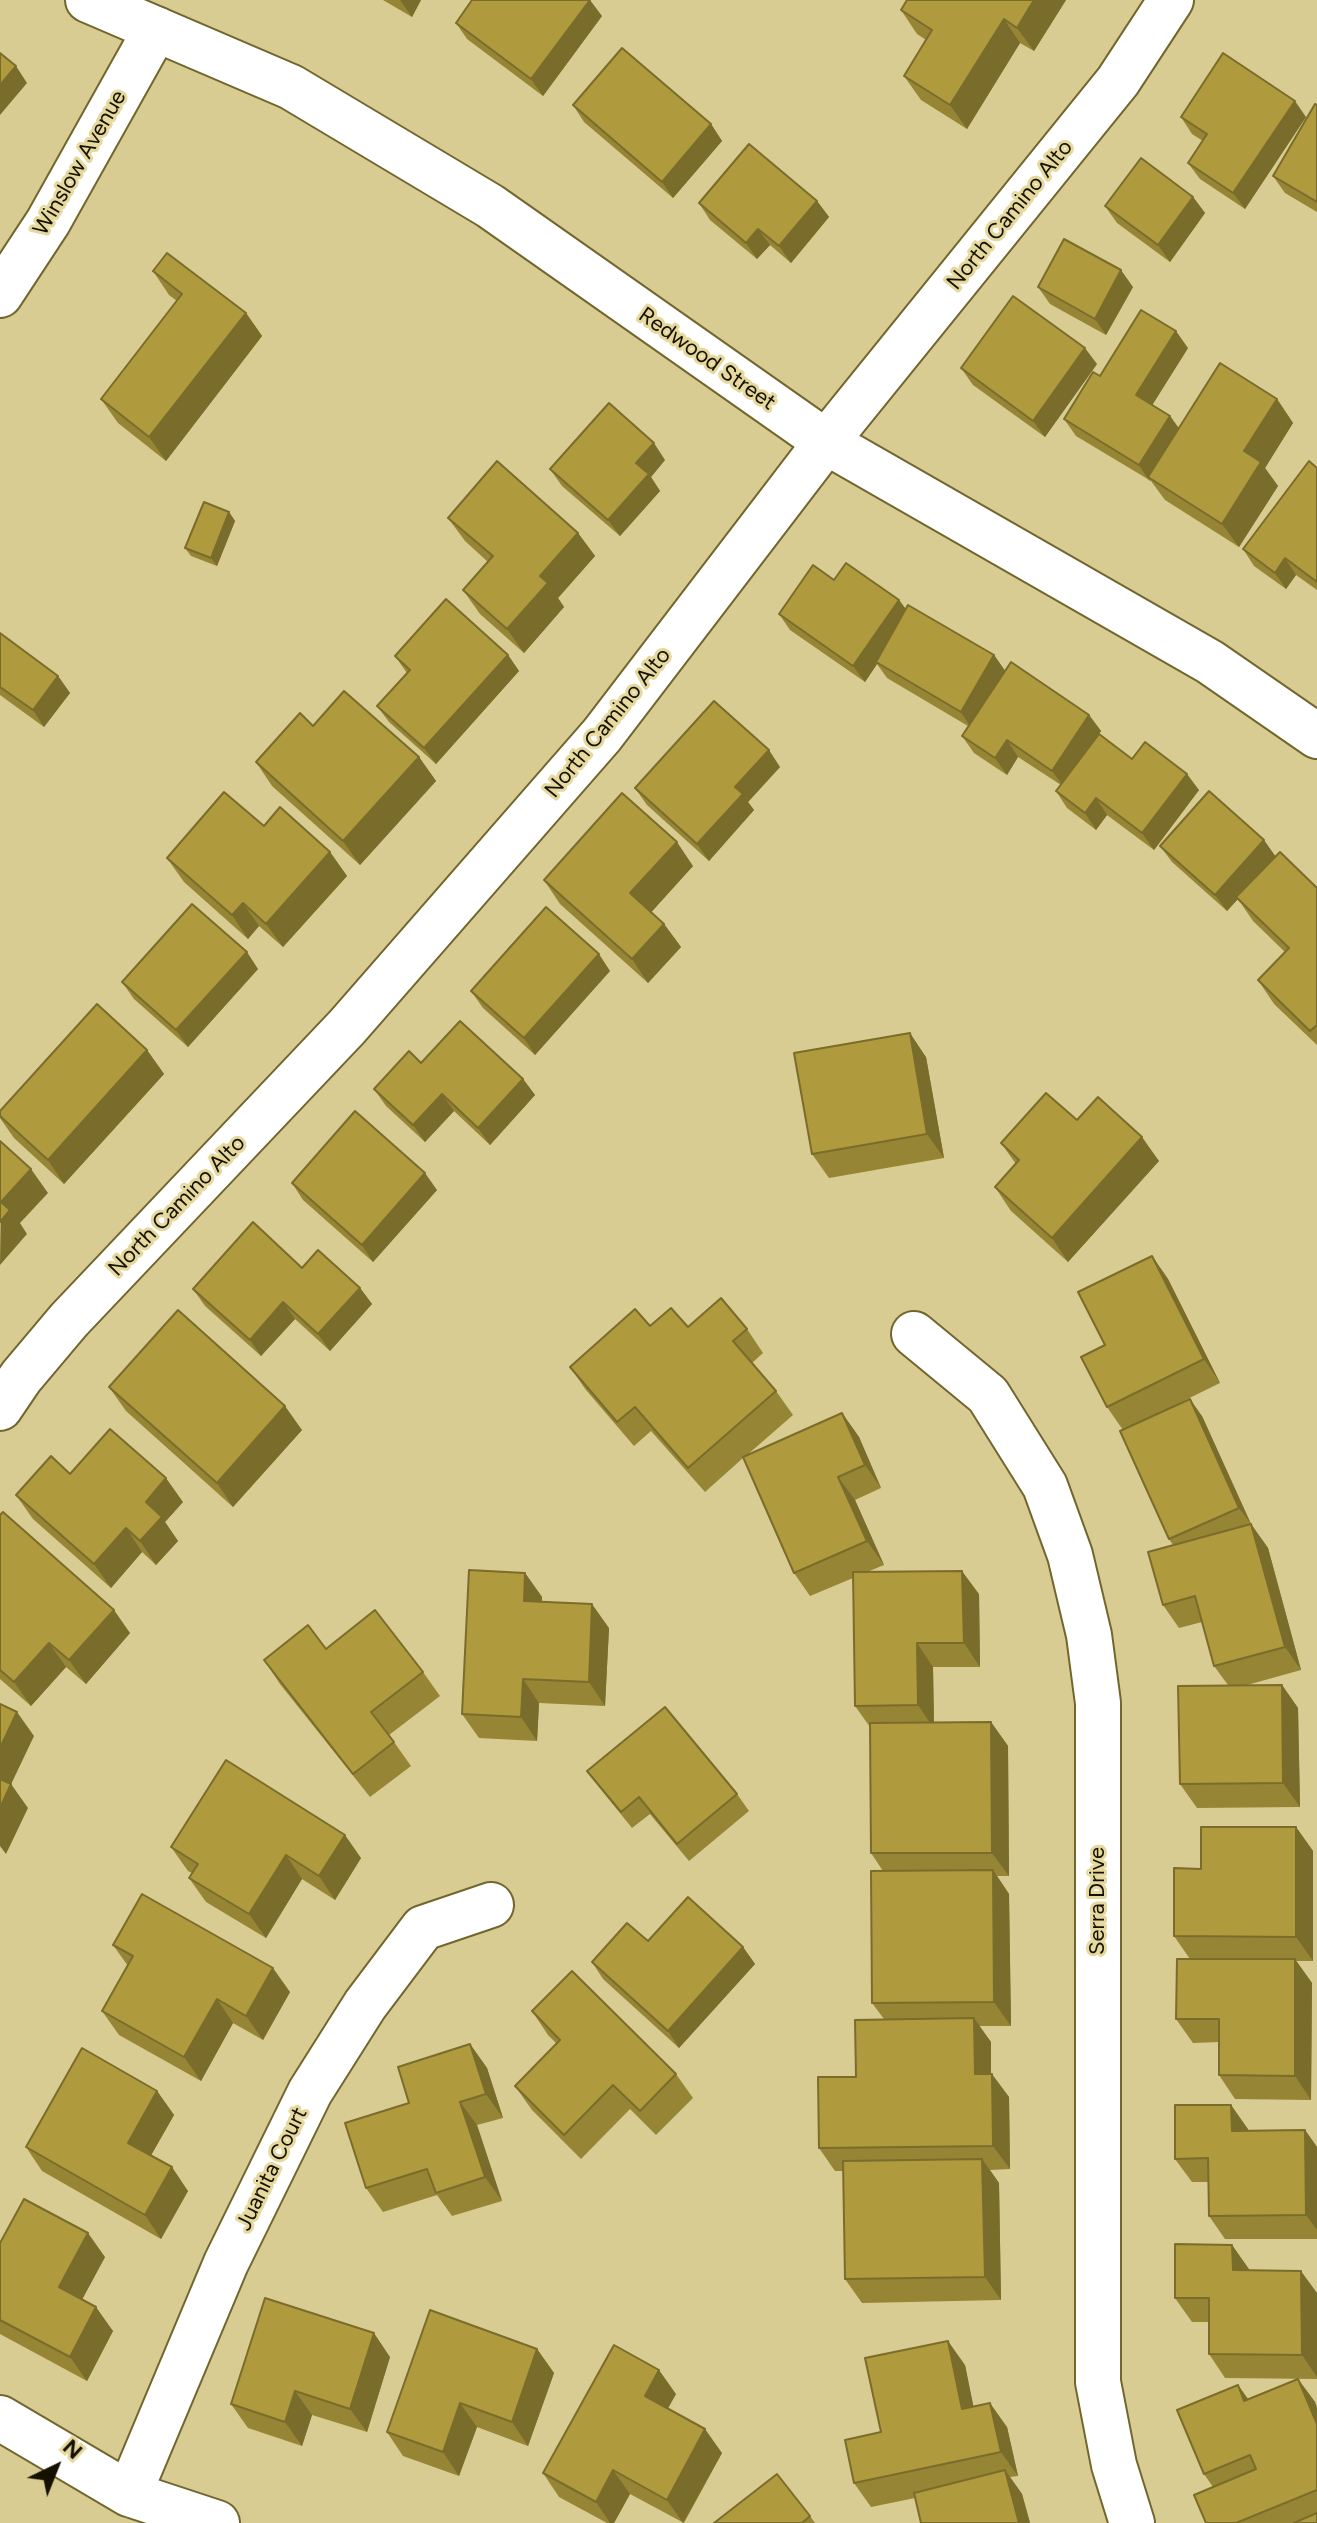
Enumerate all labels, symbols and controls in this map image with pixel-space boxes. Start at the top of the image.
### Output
street label: Winslow Avenue [28,86,132,240]
street label: North Camino Alto [941,135,1079,295]
street label: Redwood Street [633,302,781,416]
street label: North Camino Alto [539,643,677,803]
street label: North Camino Alto [103,1130,251,1282]
street label: Serra Drive [1085,1847,1111,1955]
street label: Juanita Court [231,2103,313,2235]
north arrow [16,2427,96,2507]
text: N [57,2433,88,2465]

